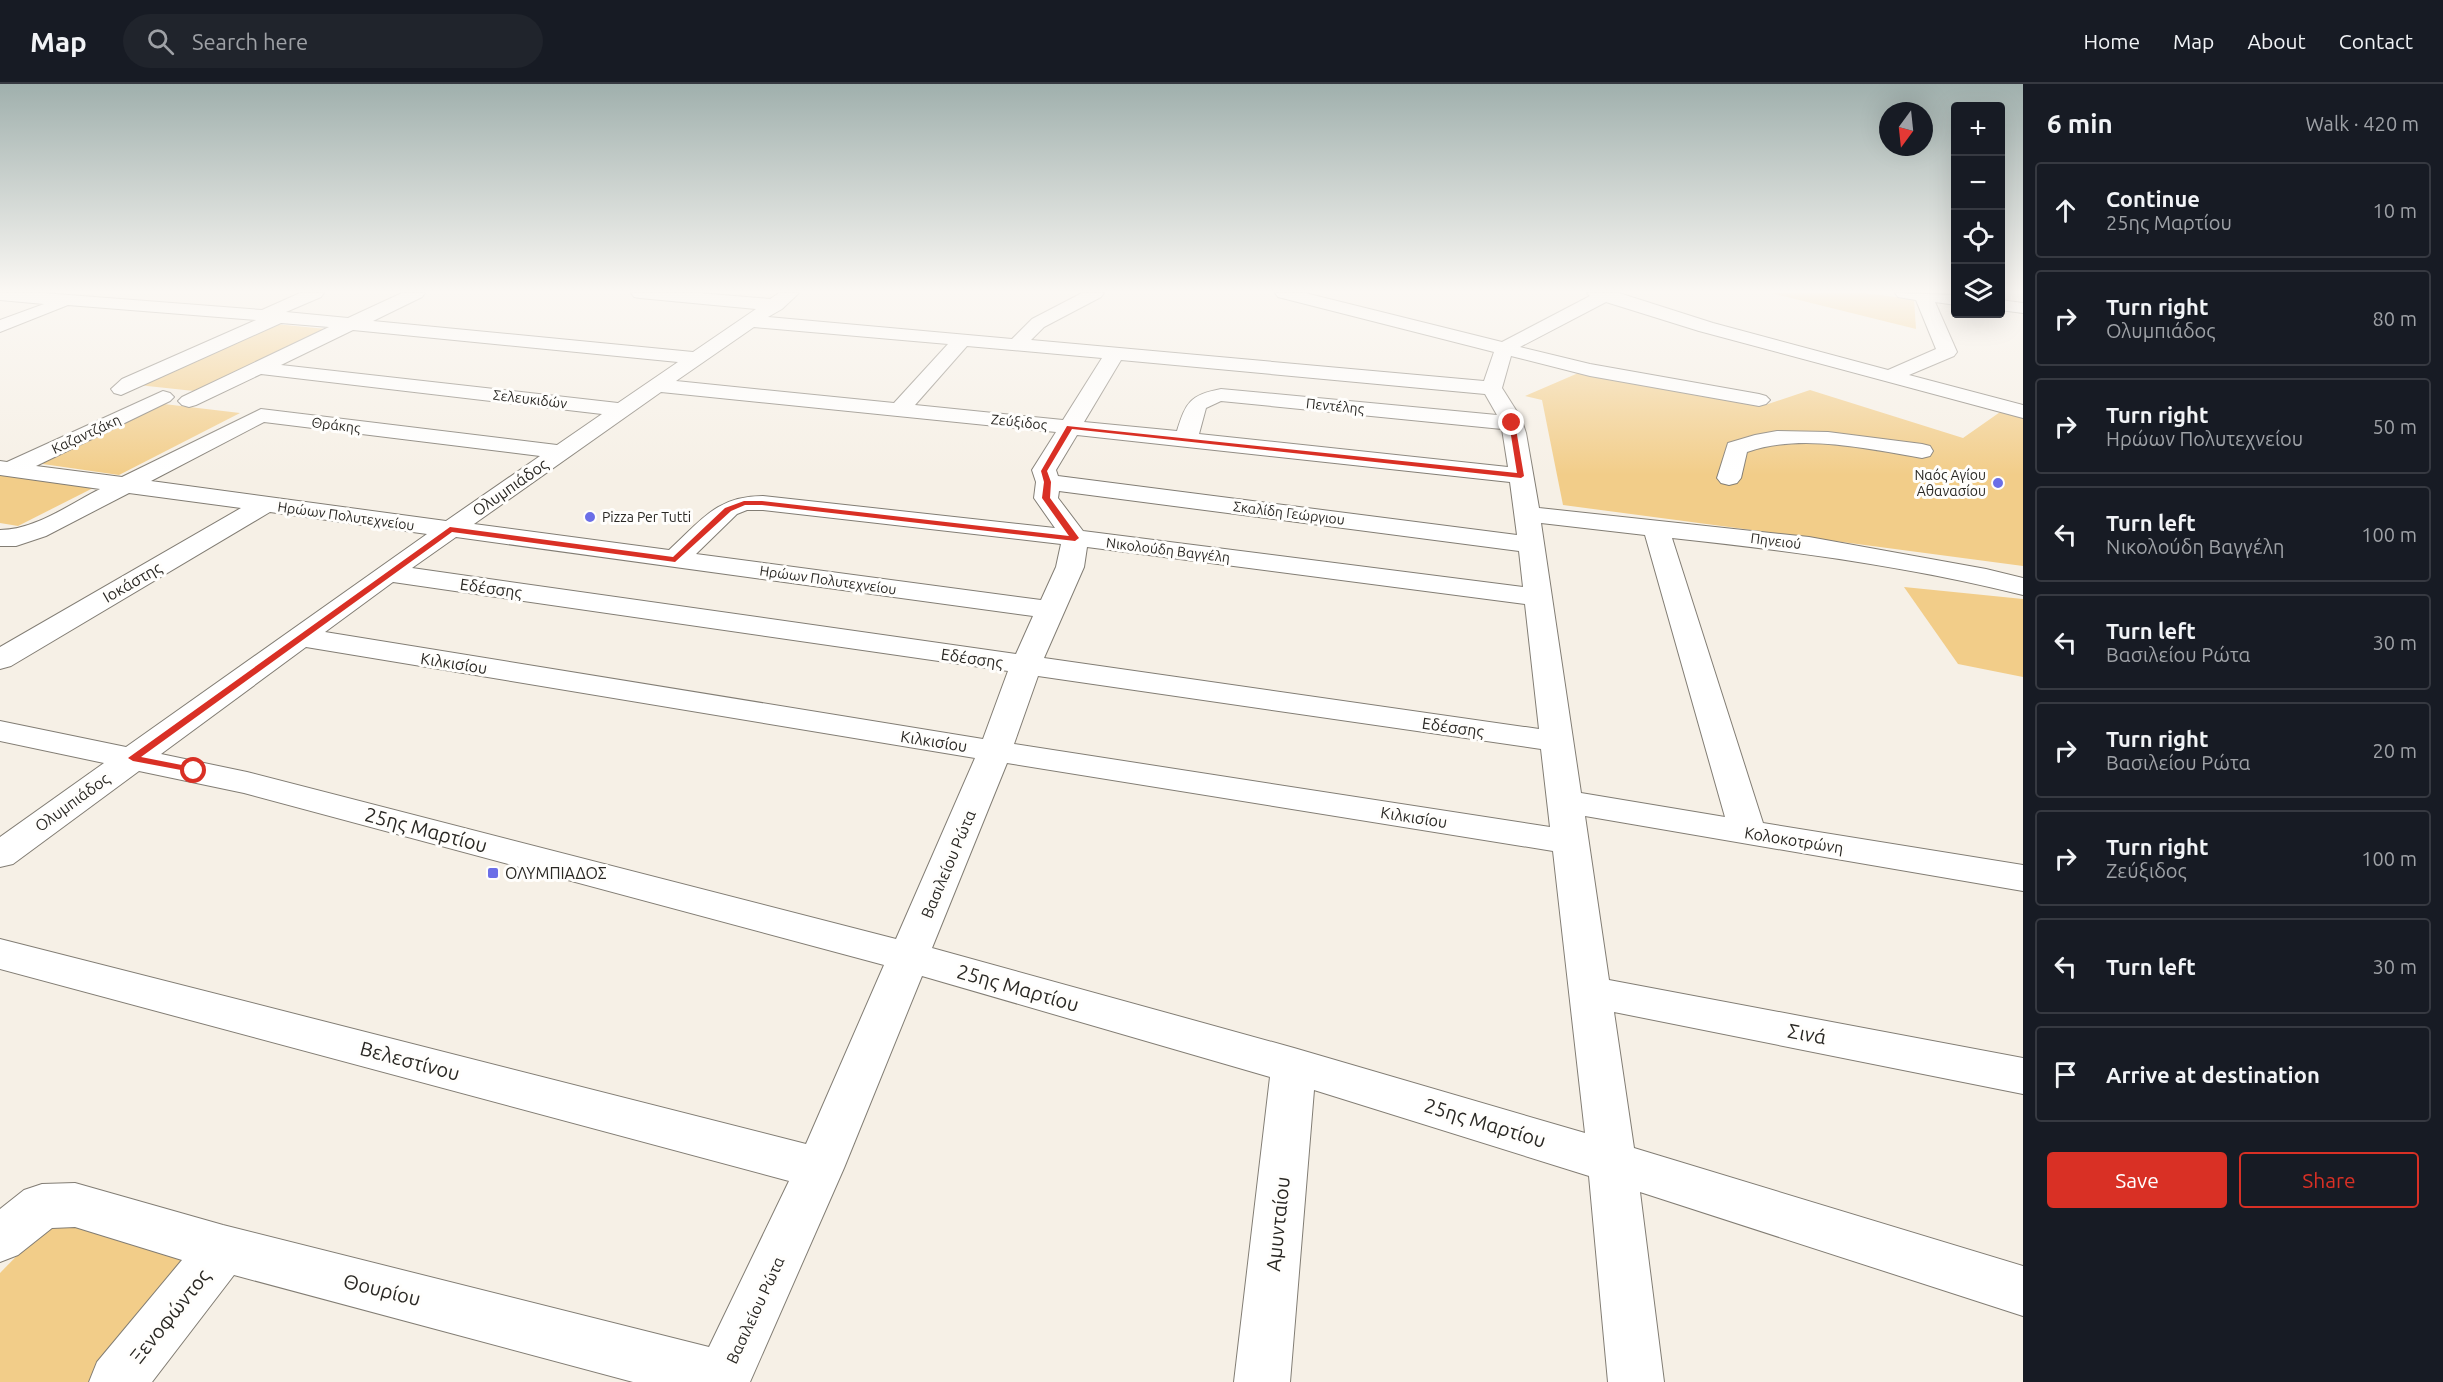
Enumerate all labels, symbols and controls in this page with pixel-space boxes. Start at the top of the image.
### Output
search box [123,14,543,68]
icon: search [144,25,177,58]
text: Map [30,26,87,57]
text: Search here [192,29,308,54]
text: Home [2083,29,2140,53]
text: Map [2173,29,2214,53]
text: About [2247,29,2306,53]
text: Contact [2339,29,2413,53]
north arrow [1879,102,1933,156]
map controls [1951,102,2005,318]
button: + [1951,102,2005,156]
text: 6 min [2047,109,2113,138]
text: Walk · 420 m [2306,112,2419,135]
button: − [1951,156,2005,210]
text: Continue [2106,186,2200,211]
icon: ahead [2049,194,2082,227]
text: 10 m [2373,199,2417,222]
button: locate [1951,210,2005,264]
text: 25ης Μαρτίου [2106,211,2232,234]
button: layers [1951,264,2005,318]
text: Turn right [2106,294,2208,319]
icon: right [2049,302,2082,335]
text: 80 m [2373,307,2417,330]
text: Ολυμπιάδος [2106,319,2215,342]
street label: Σελευκιδών [492,387,568,412]
street label: Πεντέλης [1305,395,1365,417]
text: Turn right [2106,402,2208,427]
route end [1498,409,1524,435]
icon: right [2049,410,2082,443]
street label: Καζαντζάκη [49,411,123,457]
street label: Ζεύξιδος [990,411,1049,433]
street label: Θράκης [311,414,362,436]
text: 50 m [2373,415,2417,438]
text: Ηρώων Πολυτεχνείου [2106,427,2303,450]
street label: Ολυμπιάδος [469,455,552,520]
place label: Ναός Αγίου Αθανασίου [1914,467,1986,499]
marker: Ναός Αγίου Αθανασίου [1991,476,2005,490]
street label: Ηρώων Πολυτεχνείου [277,498,415,534]
street label: Σκαλίδη Γεώργιου [1232,498,1346,528]
place label: Pizza Per Tutti [602,509,691,525]
marker: Pizza Per Tutti [583,510,597,524]
text: Turn left [2106,510,2196,535]
icon: left [2049,518,2082,551]
text: 100 m [2361,523,2417,546]
street label: Πηνειού [1750,530,1802,552]
street label: Νικολούδη Βαγγέλη [1105,534,1231,566]
text: Νικολούδη Βαγγέλη [2106,535,2284,558]
street label: Ιοκάστης [100,558,165,607]
street label: Ηρώων Πολυτεχνείου [759,562,897,598]
street label: Εδέσσης [459,575,523,602]
text: Turn left [2106,618,2196,643]
icon: left [2049,626,2082,659]
text: 30 m [2373,631,2417,654]
text: Βασιλείου Ρώτα [2106,643,2251,666]
street label: Εδέσσης [940,645,1004,672]
street label: Κιλκισίου [419,649,489,677]
street label: Εδέσσης [1421,714,1485,741]
text: Turn right [2106,726,2208,751]
street label: Κιλκισίου [899,727,969,755]
icon: right [2049,734,2082,767]
text: 20 m [2373,739,2417,762]
text: Βασιλείου Ρώτα [2106,751,2251,774]
route start [180,757,206,783]
street label: Ολυμπιάδος [31,769,113,836]
street label: 25ης Μαρτίου [362,802,490,857]
street label: Κιλκισίου [1379,803,1449,831]
street label: Βασιλείου Ρώτα [917,807,979,921]
street label: Κολοκοτρώνη [1743,823,1845,857]
text: Turn right [2106,834,2208,859]
icon: right [2049,842,2082,875]
text: 100 m [2361,847,2417,870]
text: Ζεύξιδος [2106,859,2187,882]
place label: ΟΛΥΜΠΙΑΔΟΣ [505,864,607,882]
marker: ΟΛΥΜΠΙΑΔΟΣ [486,866,500,880]
icon: left [2049,950,2082,983]
text: Turn left [2106,954,2196,979]
text: 30 m [2373,955,2417,978]
street label: 25ης Μαρτίου [954,959,1082,1016]
street label: Σινά [1786,1019,1828,1048]
street label: Βελεστίνου [358,1036,462,1085]
icon: arrive [2049,1058,2082,1091]
text: Arrive at destination [2106,1062,2320,1087]
street label: 25ης Μαρτίου [1422,1093,1549,1152]
button: Save [2047,1152,2227,1208]
button: Share [2239,1152,2419,1208]
street label: Αμυνταίου [1261,1176,1294,1272]
street label: Βασιλείου Ρώτα [722,1253,788,1366]
street label: Ξενοφώντος [125,1264,214,1367]
street label: Θουρίου [341,1269,423,1310]

